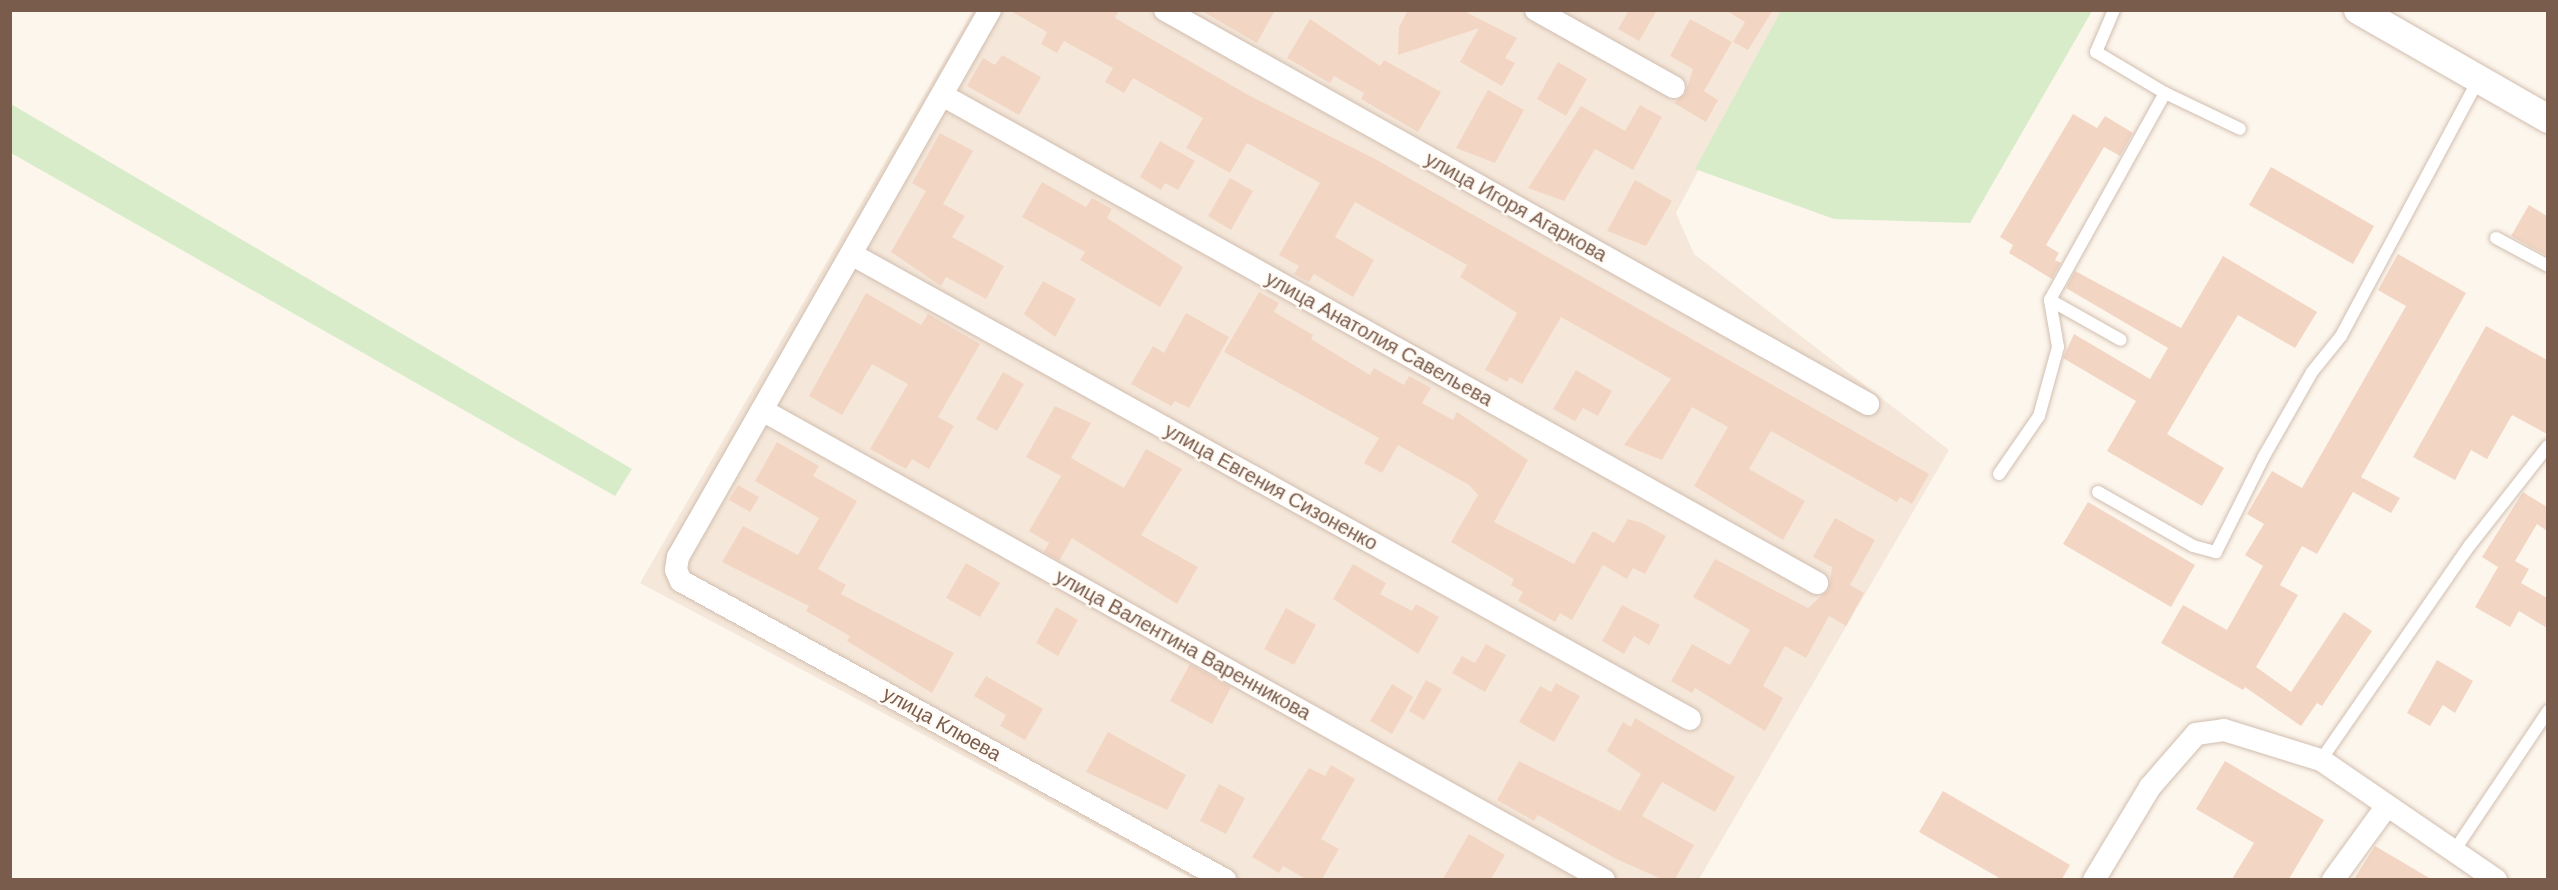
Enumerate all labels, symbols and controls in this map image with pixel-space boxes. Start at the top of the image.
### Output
street label: улица Игоря Агаркова [1421,147,1611,267]
street label: улица Анатолия Савельева [1261,266,1497,412]
street label: улица Евгения Сизоненко [1160,418,1382,556]
street label: улица Валентина Варенникова [1051,565,1315,725]
street label: улица Клюева [879,682,1005,766]

